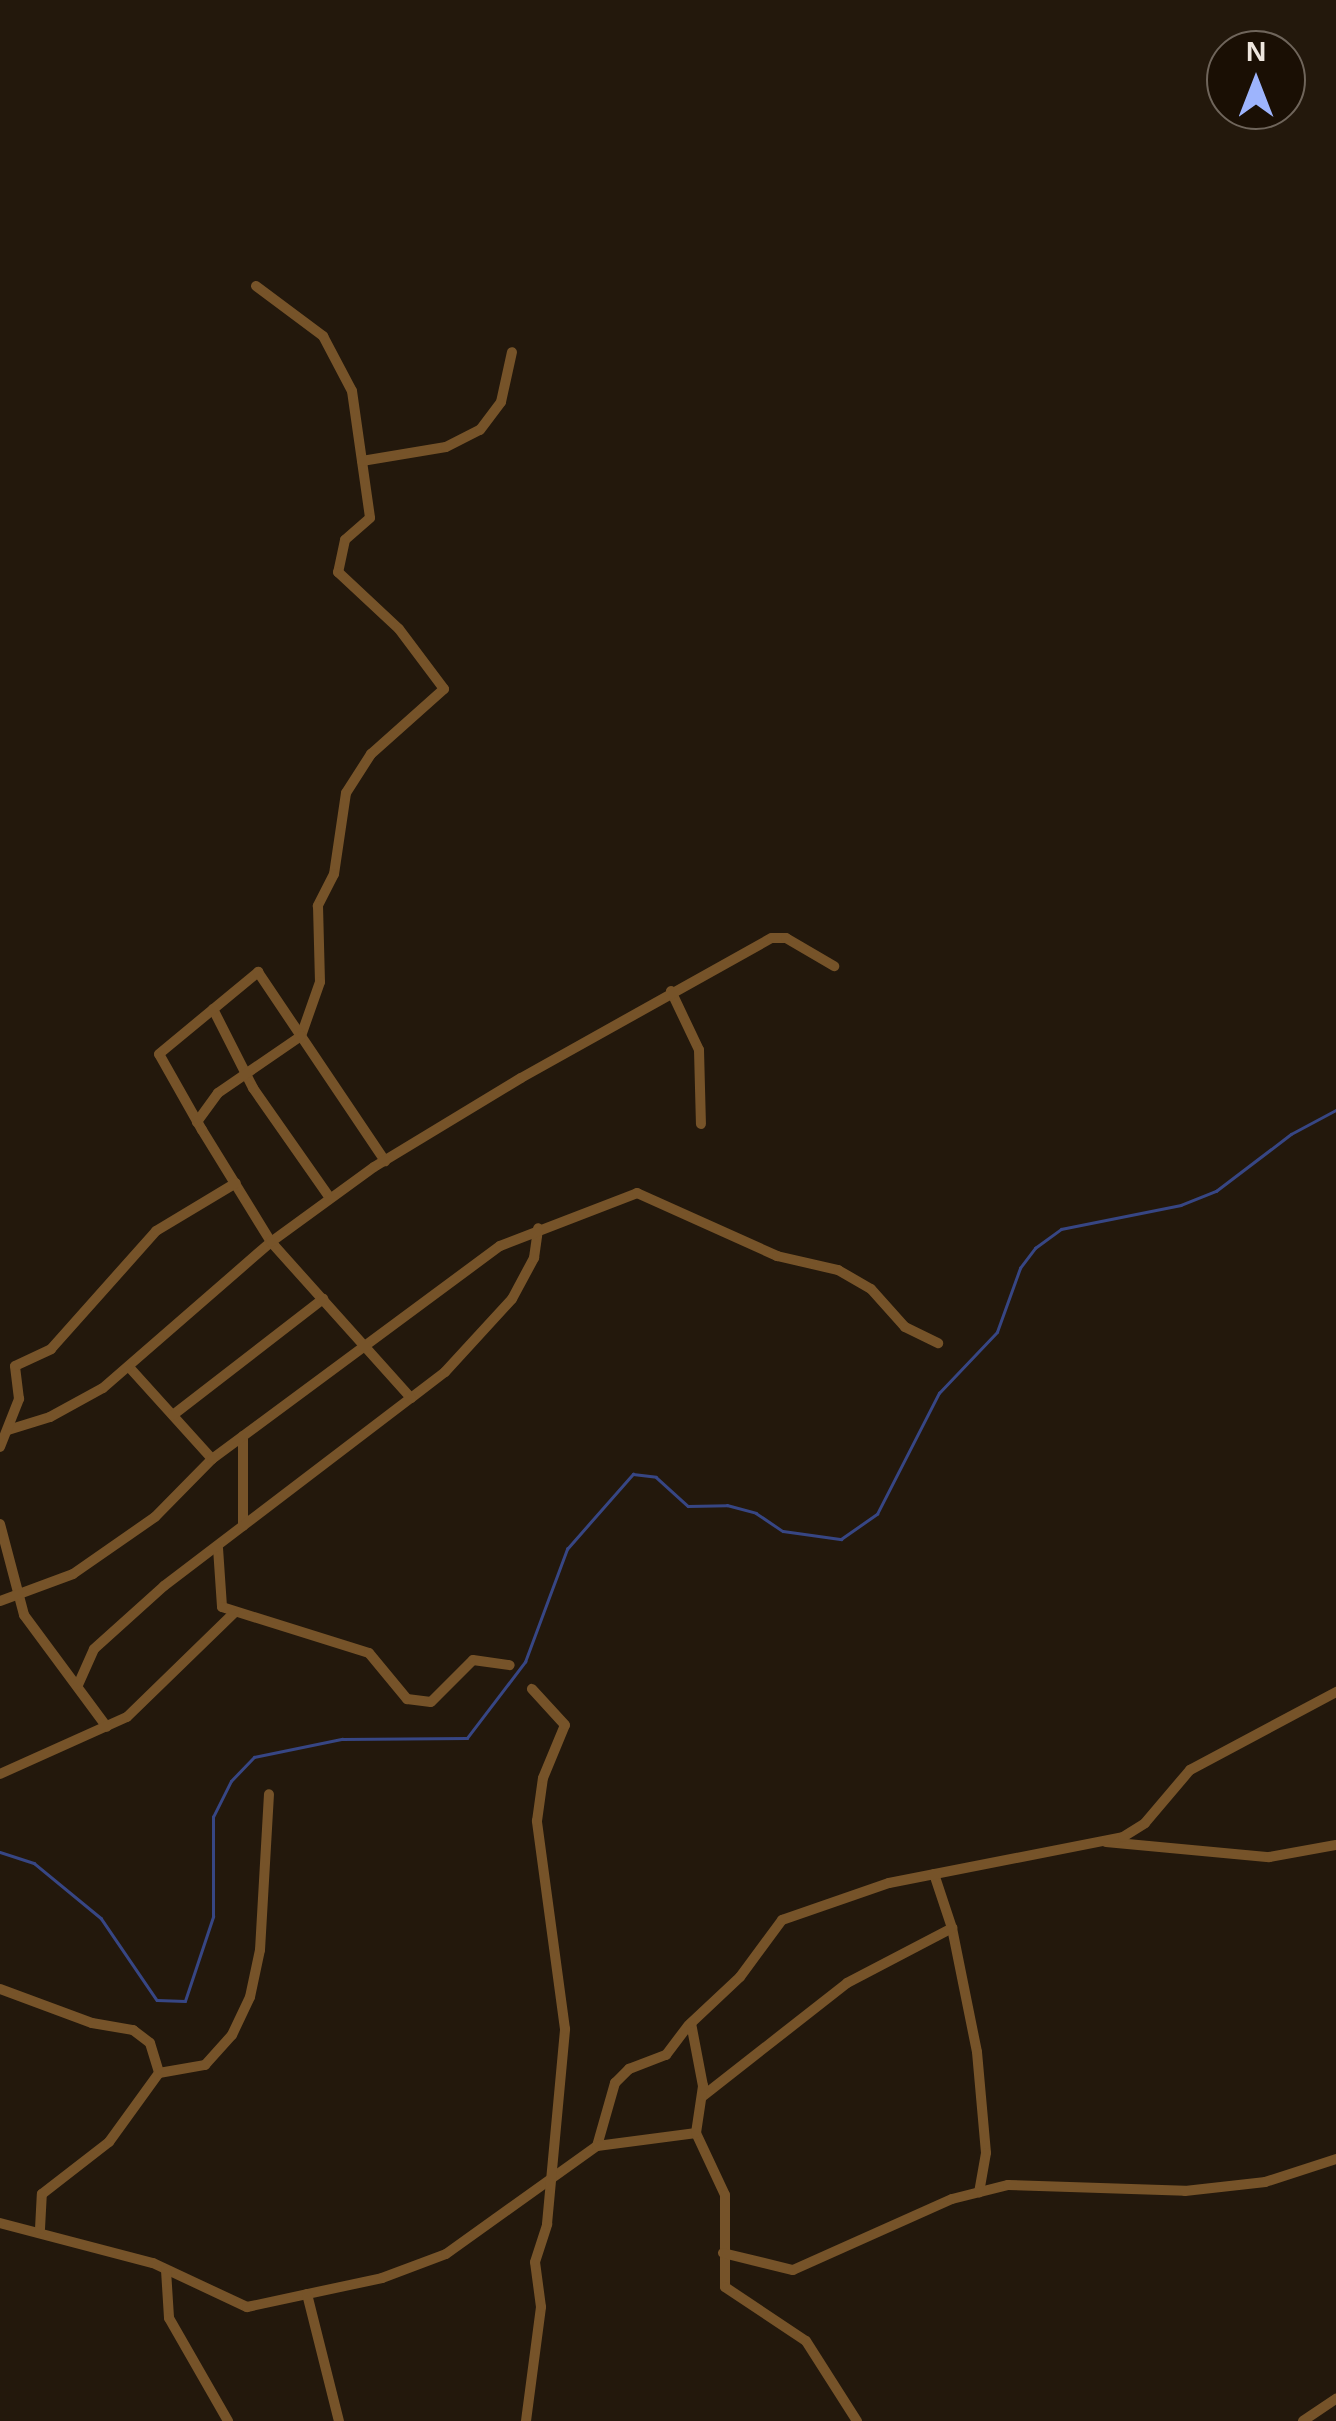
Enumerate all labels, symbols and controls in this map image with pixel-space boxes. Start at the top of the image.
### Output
north arrow [1206,30,1306,130]
text: N [1246,36,1266,67]

